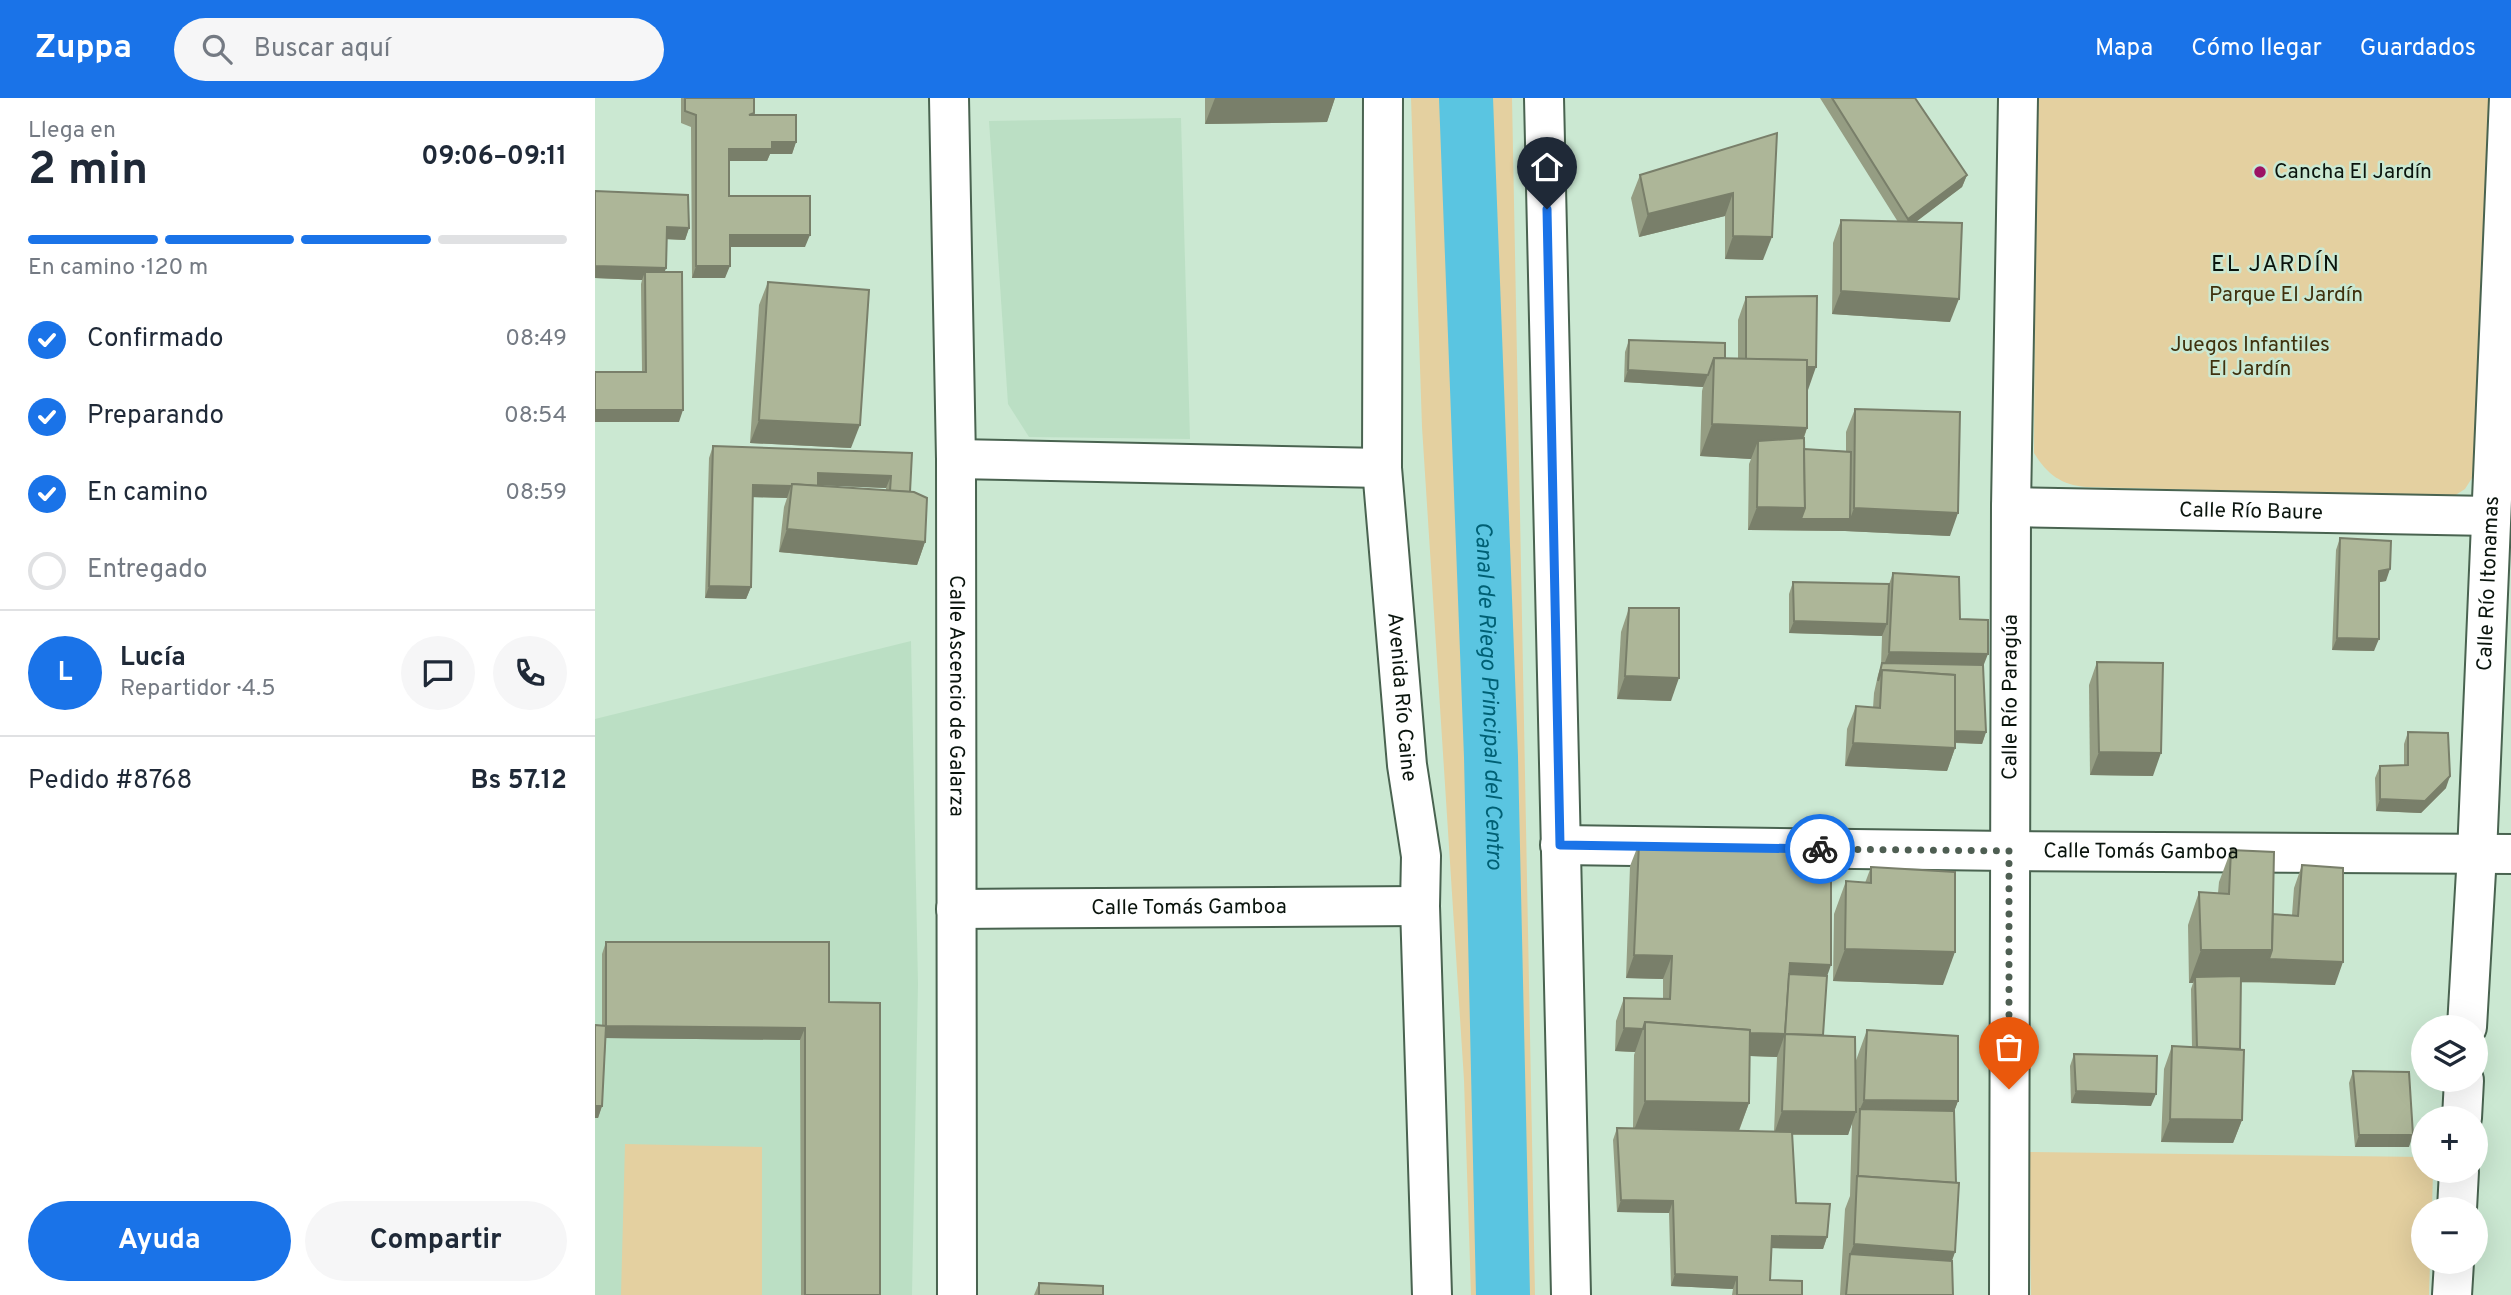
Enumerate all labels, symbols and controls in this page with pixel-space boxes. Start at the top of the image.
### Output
search box [174,18,664,81]
text: Zuppa [35,28,132,70]
icon: search [198,30,236,68]
text: Buscar aquí [254,33,390,66]
text: Mapa [2095,34,2153,64]
text: Cómo llegar [2191,34,2322,64]
text: Guardados [2360,34,2476,64]
text: Llega en [28,117,116,146]
pin [1517,137,1577,209]
text: 09:06–09:11 [421,141,567,174]
text: 2 min [28,142,148,201]
icon: home [1528,148,1566,186]
place label: Cancha El Jardín [2274,159,2432,186]
marker: Cancha El Jardín [2252,164,2268,180]
district label: EL JARDÍN [2211,250,2341,280]
text: En camino · 120 m [28,254,208,283]
park label: Parque El Jardín [2209,282,2363,309]
icon: check [28,321,66,359]
text: Confirmado [87,323,224,356]
text: 08:49 [505,325,567,354]
park label: Juegos Infantiles El Jardín [2170,332,2330,383]
icon: check [28,398,66,436]
text: Preparando [87,400,224,433]
text: 08:54 [504,402,567,431]
icon: check [28,475,66,513]
text: En camino [87,477,208,510]
text: 08:59 [505,479,567,508]
street label: Calle Río Itonamas [2471,495,2506,672]
street label: Calle Río Baure [2179,497,2323,526]
water label: Canal de Riego Principal del Centro [1468,521,1508,871]
text: Entregado [87,554,207,587]
street label: Calle Ascencio de Galarza [943,575,970,817]
street label: Avenida Río Caine [1381,611,1423,784]
street label: Calle Río Paragúa [1997,614,2024,780]
button: chat [401,636,475,710]
button: phone [493,636,567,710]
text: Lucía [120,642,186,675]
text: L [58,657,72,690]
text: Repartidor · 4.5 [120,675,276,704]
text: Pedido #8768 [28,765,192,798]
text: Bs 57.12 [471,765,567,798]
courier [1785,814,1855,884]
icon: bike [1801,830,1839,868]
street label: Calle Tomás Gamboa [2043,838,2239,866]
street label: Calle Tomás Gamboa [1091,893,1287,922]
map controls [2411,1015,2488,1274]
button: layers [2411,1015,2488,1092]
pin [1979,1017,2039,1089]
icon: bag [1990,1028,2028,1066]
button: + [2411,1106,2488,1183]
button: − [2411,1197,2488,1274]
button: Ayuda [28,1201,291,1281]
button: Compartir [305,1201,567,1281]

